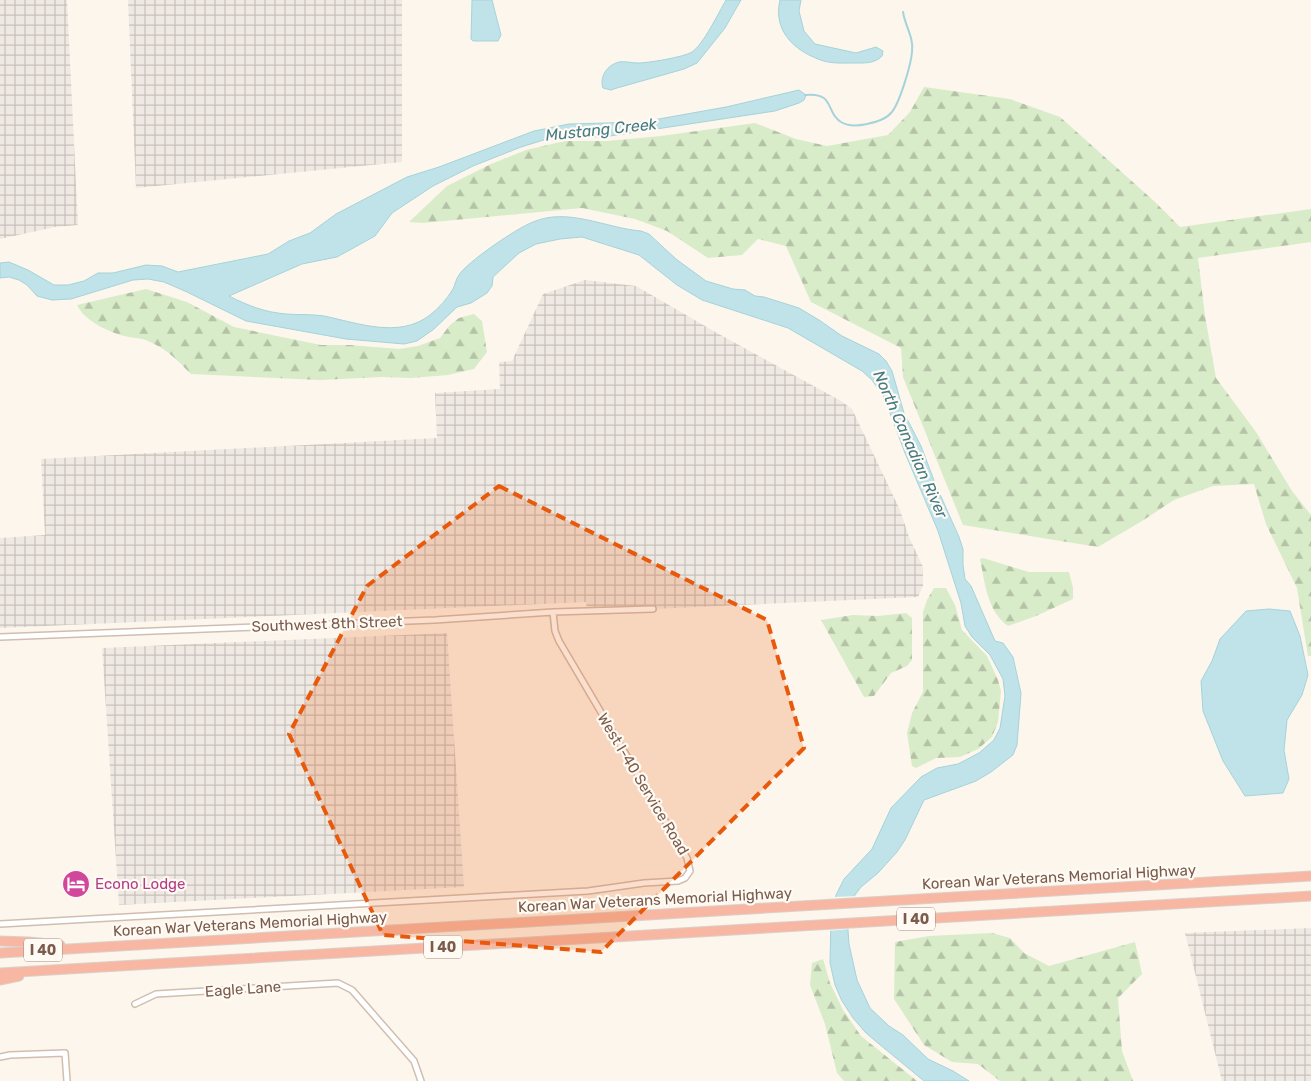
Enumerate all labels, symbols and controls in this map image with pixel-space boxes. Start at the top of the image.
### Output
water label: Mustang Creek [544,114,658,145]
water label: North Canadian River [869,367,952,522]
street label: Southwest 8th Street [251,612,403,636]
street label: West I-40 Service Road [593,710,693,858]
street label: Korean War Veterans Memorial Highway [922,861,1196,893]
hotel icon: Econo Lodge [61,869,91,899]
place label: Econo Lodge [95,875,185,893]
street label: Korean War Veterans Memorial Highway [518,884,792,916]
street label: Korean War Veterans Memorial Highway [113,908,387,940]
road number: I 40 [897,908,935,931]
road number: I 40 [424,936,462,959]
road number: I 40 [24,938,62,962]
street label: Eagle Lane [204,977,282,1001]

